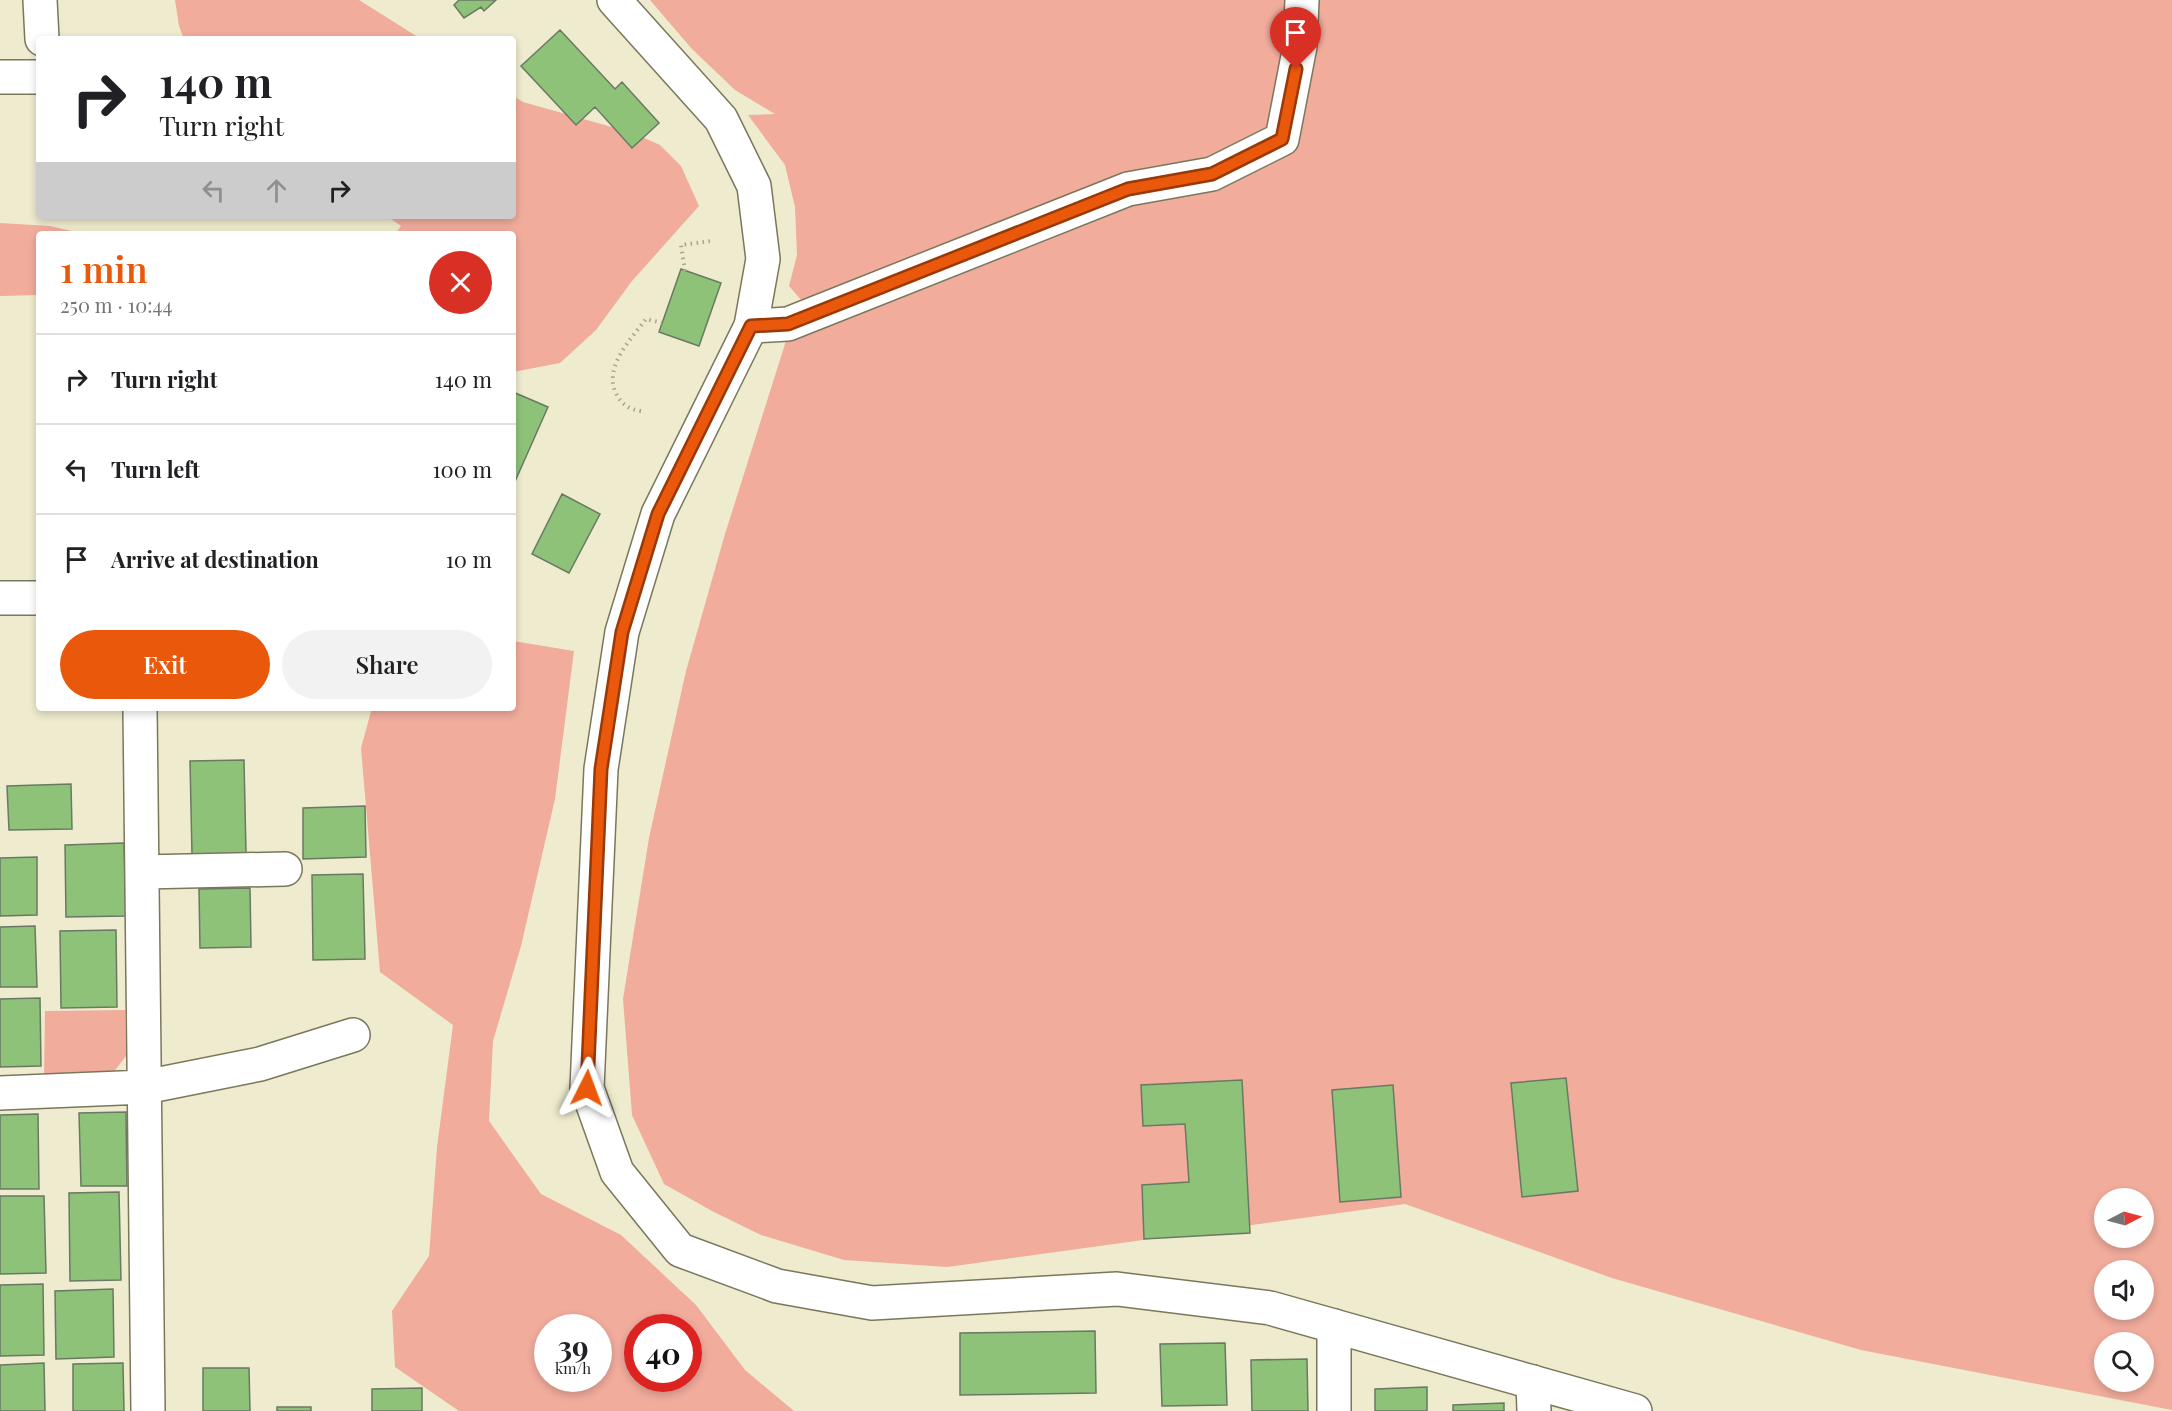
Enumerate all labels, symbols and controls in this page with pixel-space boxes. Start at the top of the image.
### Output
pin [1270,7,1321,69]
icon: arrive [1279,16,1312,49]
text: 140 m [159,53,272,109]
icon: right [60,60,138,138]
text: Turn right [159,107,284,143]
icon: left [197,174,230,207]
icon: ahead [260,174,293,207]
icon: right [323,174,356,207]
text: 1 min [60,244,148,292]
button: close [429,251,492,314]
text: 250 m · 10:44 [60,291,172,318]
icon: right [60,363,93,396]
text: Turn right [111,364,217,394]
text: 140 m [435,364,492,394]
icon: left [60,453,93,486]
text: Turn left [111,454,200,484]
text: 100 m [432,454,492,484]
icon: arrive [60,543,93,576]
text: Arrive at destination [111,544,319,574]
text: 10 m [446,544,492,574]
button: Exit [60,630,270,699]
button: Share [282,630,492,699]
position arrow [555,1056,619,1120]
north arrow [2094,1188,2154,1248]
map controls [2094,1188,2154,1392]
button: sound [2094,1260,2154,1320]
speed limit sign: 40 [624,1314,702,1392]
text: 39 [557,1326,589,1366]
button: search [2094,1332,2154,1392]
text: km/h [555,1358,591,1378]

